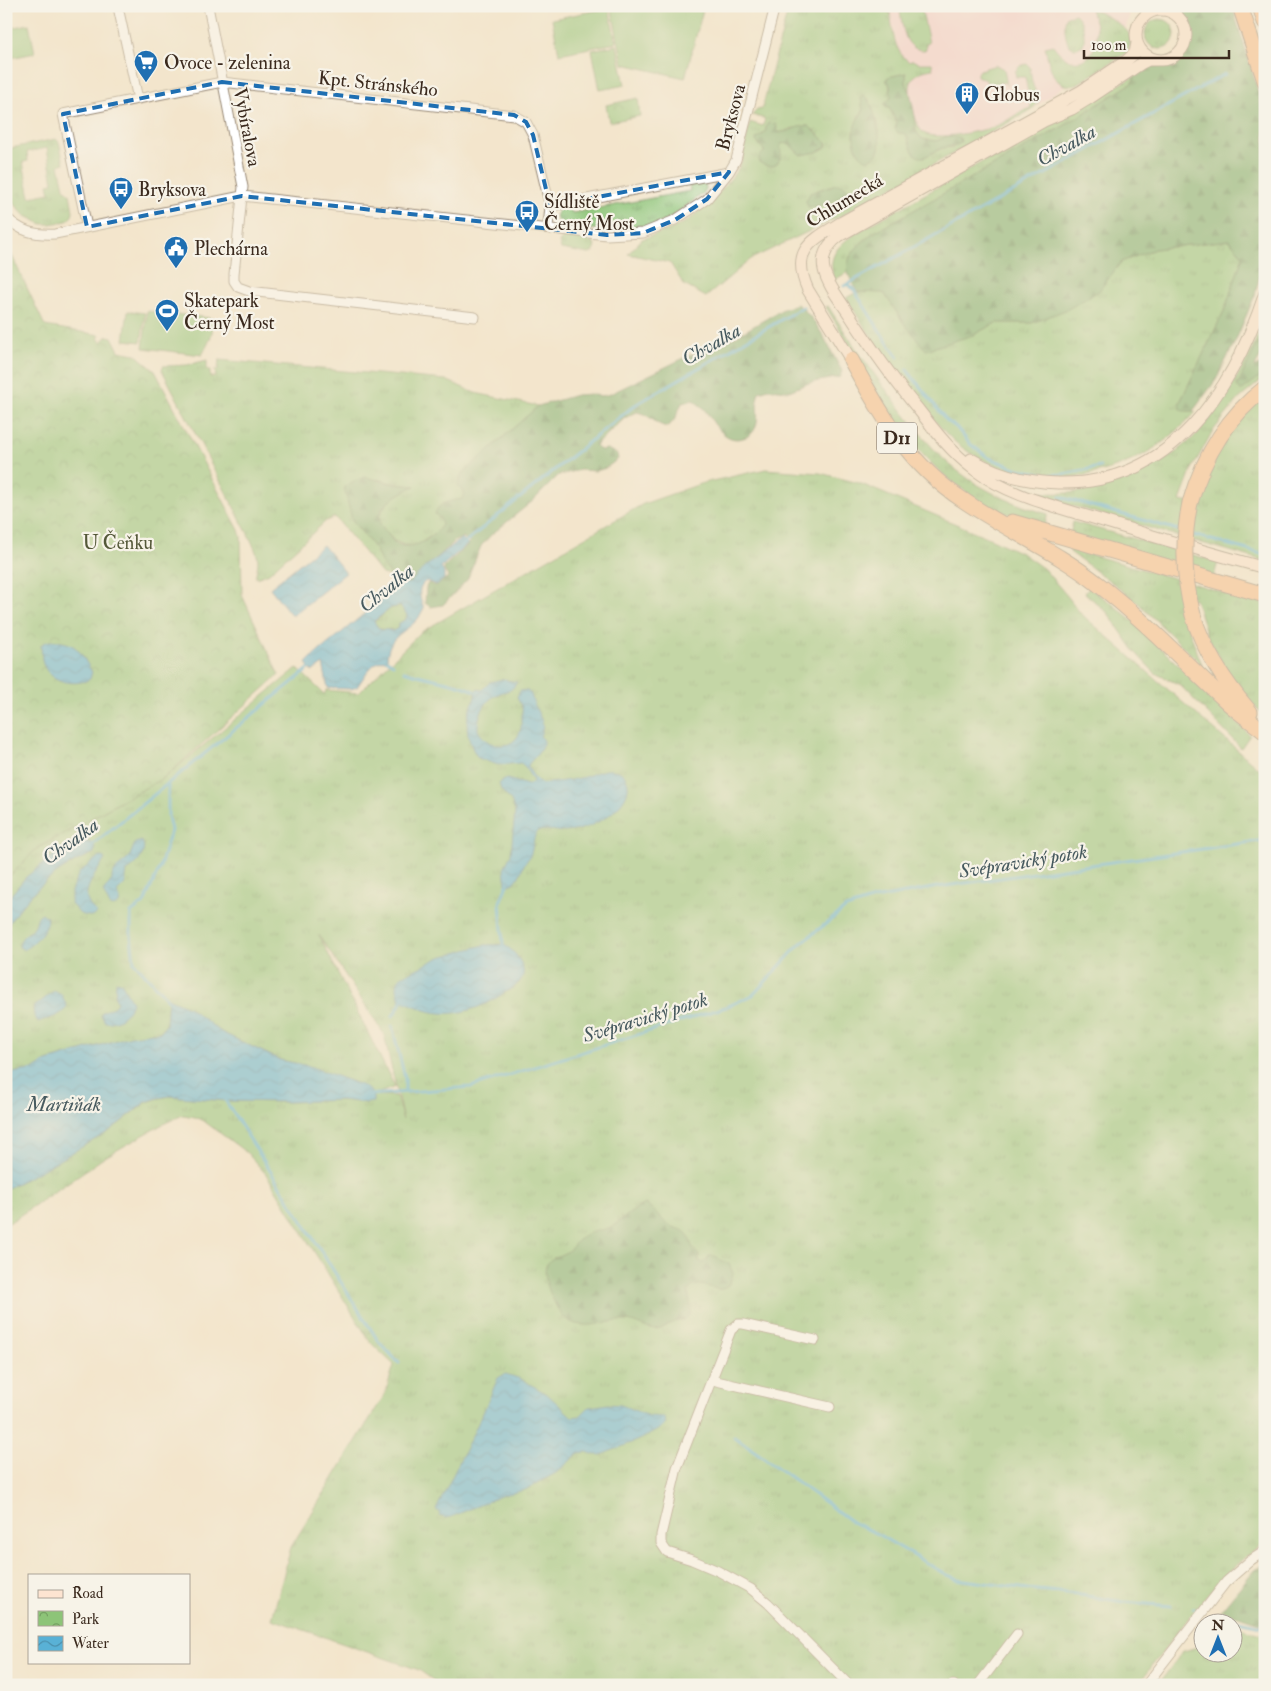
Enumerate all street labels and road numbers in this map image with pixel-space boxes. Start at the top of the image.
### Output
street label: Kpt. Stránského [317,66,439,103]
street label: Bryksova [711,81,751,153]
street label: Vybíralova [228,86,266,169]
street label: Chlumecká [802,168,888,233]
road number: D11 [877,422,917,453]

